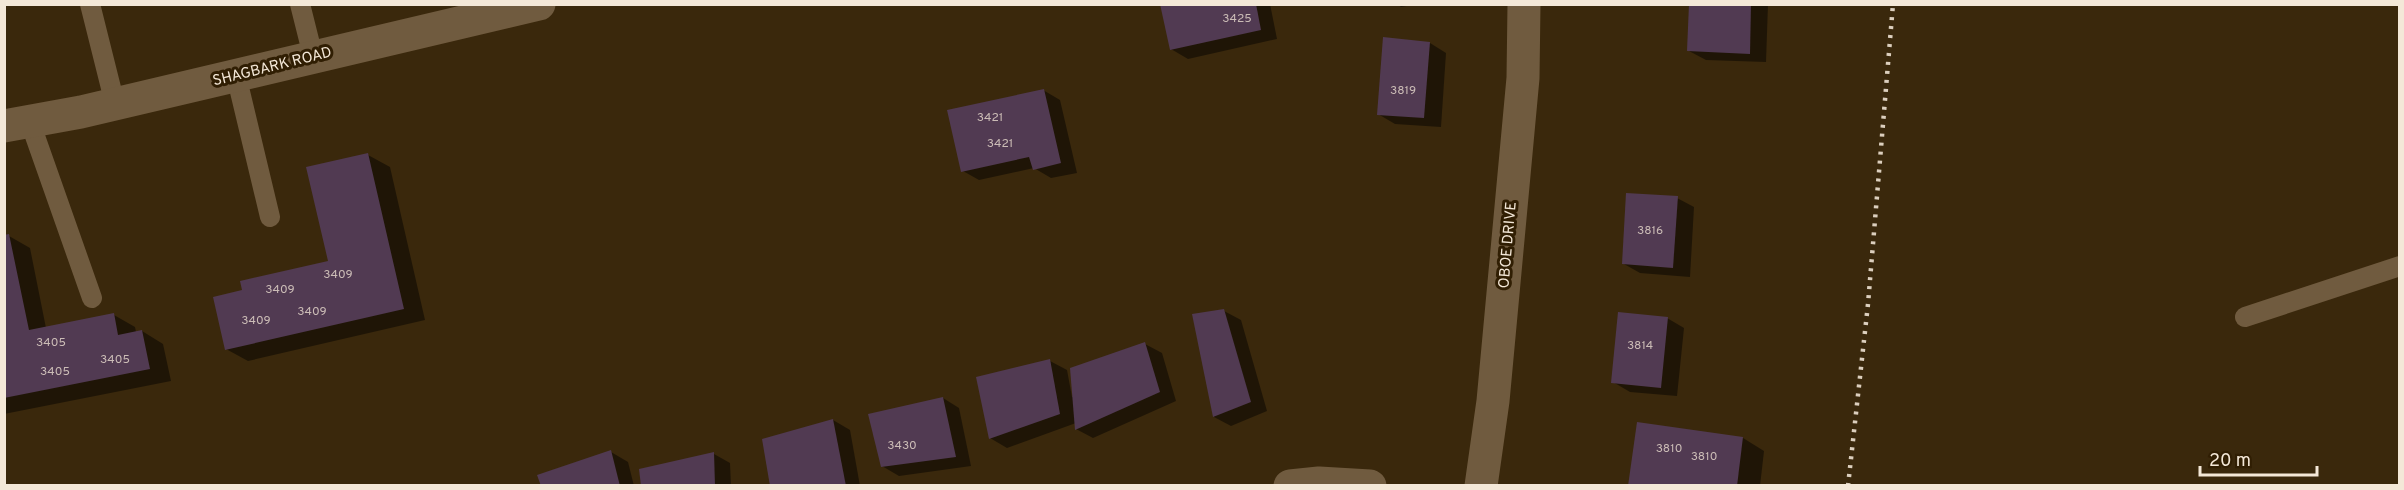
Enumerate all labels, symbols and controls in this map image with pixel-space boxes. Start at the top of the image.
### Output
house number: 3425 [1222,11,1252,27]
street label: SHAGBARK ROAD [211,43,334,91]
house number: 3819 [1390,83,1416,99]
house number: 3421 [977,110,1003,126]
house number: 3421 [987,136,1013,152]
street label: OBOE DRIVE [1495,201,1522,289]
house number: 3816 [1637,223,1663,239]
house number: 3409 [323,267,353,283]
house number: 3409 [265,282,295,298]
house number: 3409 [297,304,327,320]
house number: 3409 [241,313,271,329]
house number: 3405 [36,335,66,351]
house number: 3814 [1627,338,1653,354]
house number: 3405 [100,352,130,368]
house number: 3405 [40,364,70,380]
house number: 3430 [887,438,917,454]
scale bar [2200,439,2317,477]
house number: 3810 [1656,441,1682,457]
house number: 3810 [1691,449,1717,465]
text: 20 m [2209,450,2251,473]

